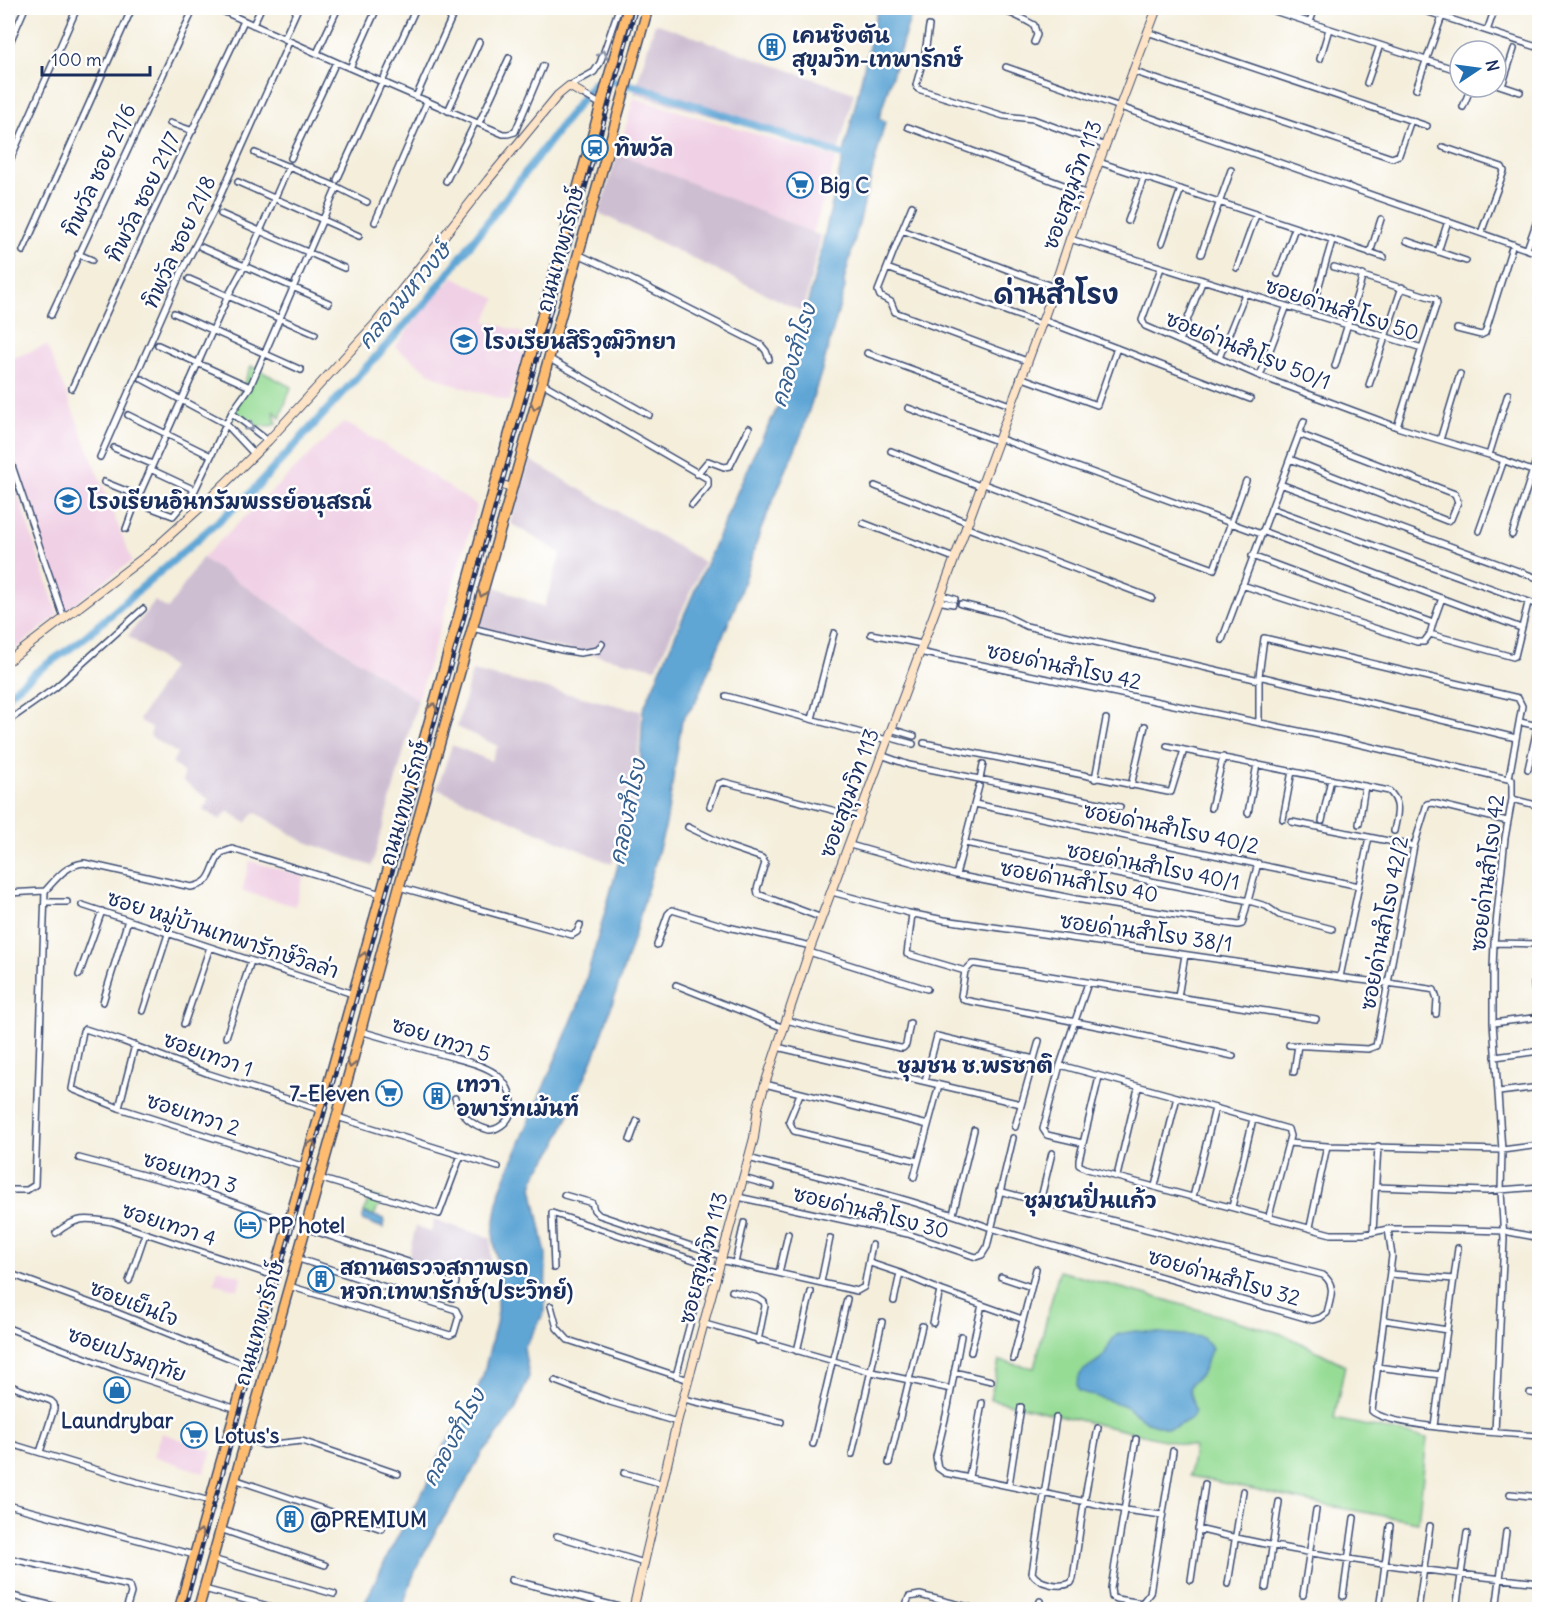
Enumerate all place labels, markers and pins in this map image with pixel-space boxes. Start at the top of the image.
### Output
place label: เคนซิงตัน สุขุมวิท-เทพารักษ์ [792,22,964,76]
building icon: เคนซิงตัน สุขุมวิท-เทพารักษ์ [757,32,787,62]
station icon: ทิพวัล [580,133,610,163]
place label: ทิพวัล [614,135,673,162]
supermarket icon: Big C [785,170,815,200]
place label: Big C [820,172,869,199]
school or university icon: โรงเรียนสิริวุฒิวิทยา [449,326,479,356]
place label: โรงเรียนสิริวุฒิวิทยา [483,327,676,358]
school or university icon: โรงเรียนอินทรัมพรรย์อนุสรณ์ [53,486,83,516]
place label: โรงเรียนอินทรัมพรรย์อนุสรณ์ [87,487,372,518]
place label: เทวา อพาร์ทเม้นท์ [456,1071,579,1122]
supermarket icon: 7-Eleven [374,1078,404,1108]
place label: 7-Eleven [289,1080,370,1107]
building icon: เทวา อพาร์ทเม้นท์ [422,1081,452,1111]
hotel icon: PP hotel [233,1210,263,1240]
place label: PP hotel [268,1212,345,1239]
place label: สถานตรวจสภาพรถ หจก.เทพารักษ์(ประวิทย์) [340,1254,573,1305]
building icon: สถานตรวจสภาพรถ หจก.เทพารักษ์(ประวิทย์) [306,1264,336,1294]
shop icon: Laundrybar [102,1375,132,1405]
place label: Laundrybar [61,1407,174,1434]
supermarket icon: Lotus's [179,1420,209,1450]
place label: Lotus's [214,1422,280,1449]
building icon: @PREMIUM [275,1504,305,1534]
place label: @PREMIUM [310,1506,427,1533]

